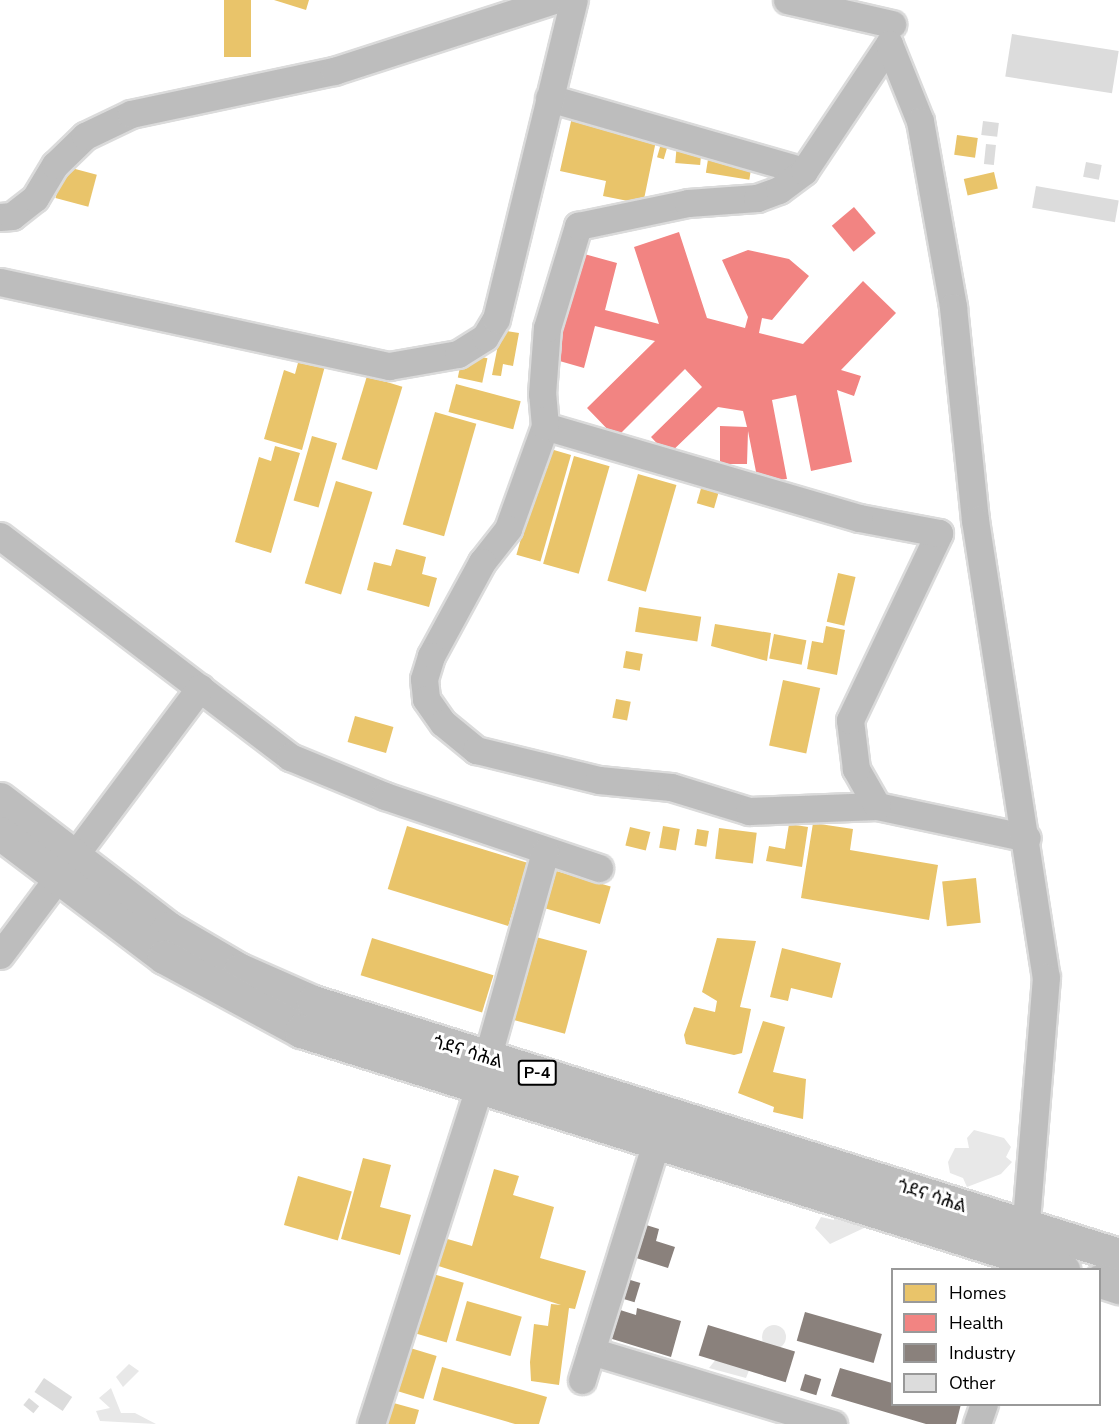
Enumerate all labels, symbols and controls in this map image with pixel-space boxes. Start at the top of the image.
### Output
street label: ጎደና ሳሕል [431,1031,505,1073]
road number: P-4 [518,1060,556,1086]
street label: ጎደና ሳሕል [895,1175,969,1217]
legend [891,1268,1101,1406]
text: Homes [949,1281,1006,1305]
text: Health [949,1311,1004,1335]
text: Industry [949,1341,1016,1365]
text: Other [949,1371,995,1395]

